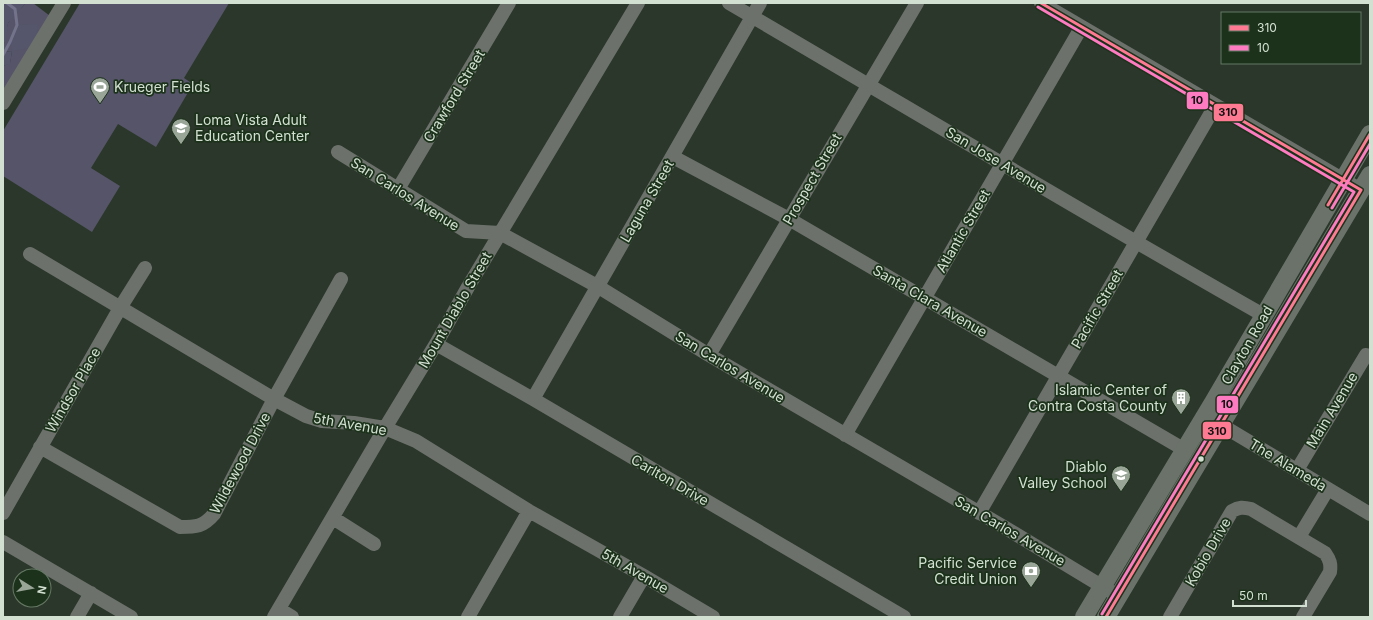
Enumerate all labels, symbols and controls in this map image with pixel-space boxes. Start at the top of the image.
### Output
legend [1221,12,1361,64]
text: 310 [1257,20,1277,35]
text: 10 [1257,40,1269,55]
street label: Crawford Street [419,46,488,145]
sports icon: Krueger Fields [89,76,111,104]
place label: Krueger Fields [114,78,210,95]
line badge: 10 [1186,91,1209,110]
text: 10 [1191,93,1203,107]
line badge: 310 [1213,103,1244,122]
text: 310 [1218,105,1238,119]
place label: Loma Vista Adult Education Center [195,111,309,144]
school or university icon: Loma Vista Adult Education Center [170,117,192,145]
street label: San Jose Avenue [943,123,1050,196]
street label: Prospect Street [779,130,845,227]
street label: San Carlos Avenue [348,153,463,234]
street label: Laguna Street [616,156,677,245]
street label: Atlantic Street [932,186,993,275]
street label: Mount Diablo Street [414,248,495,371]
street label: Santa Clara Avenue [870,261,990,340]
street label: Pacific Street [1067,266,1126,351]
street label: Clayton Road [1217,302,1276,387]
street label: San Carlos Avenue [672,327,788,406]
street label: Windsor Place [41,344,104,435]
street label: Main Avenue [1302,369,1361,451]
place label: Islamic Center of Contra Costa County [1028,381,1167,414]
building icon: Islamic Center of Contra Costa County [1170,387,1192,415]
line badge: 10 [1216,395,1239,414]
text: 10 [1221,397,1233,411]
street label: Wildewood Drive [206,409,273,516]
street label: 5th Avenue [312,409,388,438]
line badge: 310 [1202,421,1232,440]
text: 310 [1207,424,1227,438]
street label: The Alameda [1247,435,1330,494]
street label: Carlton Drive [628,450,712,509]
unlabelled marker [1196,454,1206,464]
place label: Diablo Valley School [1018,458,1107,491]
school or university icon: Diablo Valley School [1110,464,1132,492]
street label: San Carlos Avenue [952,492,1069,569]
street label: Kobio Drive [1181,514,1234,589]
street label: 5th Avenue [599,545,672,597]
place label: Pacific Service Credit Union [918,554,1017,587]
bank icon: Pacific Service Credit Union [1020,560,1042,588]
north arrow [12,568,52,608]
scale bar [1233,582,1306,608]
text: N [34,584,49,595]
text: 50 m [1239,588,1268,603]

